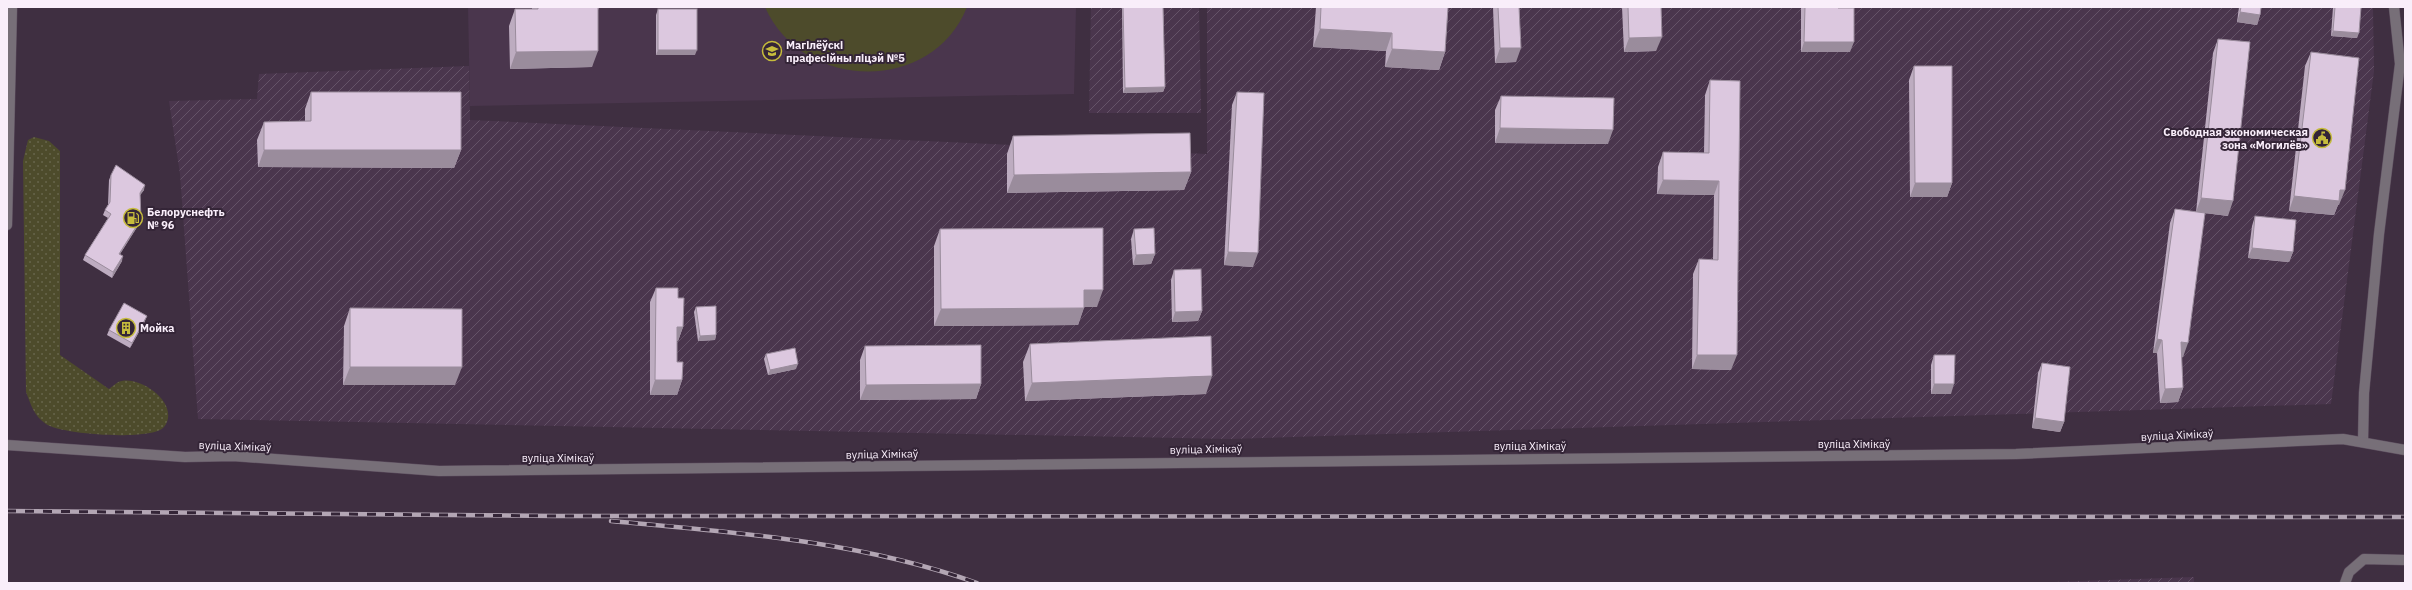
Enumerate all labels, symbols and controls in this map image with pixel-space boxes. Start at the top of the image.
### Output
place label: Магілёўскі прафесійны ліцэй №5 [786,38,905,65]
school or university icon: Магілёўскі прафесійны ліцэй №5 [761,40,783,62]
place label: Свободная экономическая зона «Могилёв» [2163,125,2308,152]
public building icon: Свободная экономическая зона «Могилёв» [2311,127,2333,149]
place label: Белоруснефть № 96 [147,205,225,232]
fuel station icon: Белоруснефть № 96 [122,207,144,229]
building icon: Мойка [115,317,137,339]
place label: Мойка [140,321,175,335]
street label: вуліца Хімікаў [2140,426,2214,444]
street label: вуліца Хімікаў [1818,437,1891,451]
street label: вуліца Хімікаў [199,438,272,454]
street label: вуліца Хімікаў [1494,439,1567,453]
street label: вуліца Хімікаў [1170,441,1243,457]
street label: вуліца Хімікаў [846,446,919,462]
street label: вуліца Хімікаў [522,451,595,465]

